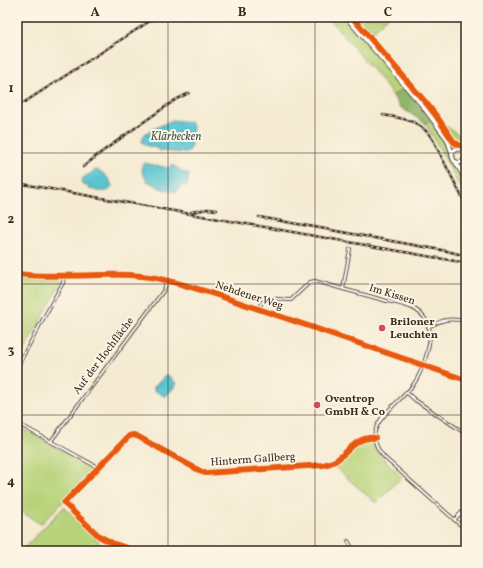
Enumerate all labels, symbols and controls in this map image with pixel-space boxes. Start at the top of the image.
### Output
text: A [90,4,100,22]
text: B [238,4,247,22]
text: C [384,4,392,22]
text: 1 [8,80,14,98]
water label: Klärbecken [151,129,201,145]
text: 2 [8,211,15,229]
street label: Nehdener Weg [213,278,285,314]
street label: Im Kissen [367,281,417,309]
street label: Auf der Hochfläche [70,314,138,398]
place label: Briloner Leuchten [390,315,438,343]
marker: Briloner Leuchten [377,323,387,333]
text: 3 [8,342,15,360]
place label: Oventrop GmbH & Co [325,392,385,420]
marker: Oventrop GmbH & Co [312,400,322,410]
street label: Hinterm Gallberg [210,450,296,470]
text: 4 [7,473,15,491]

